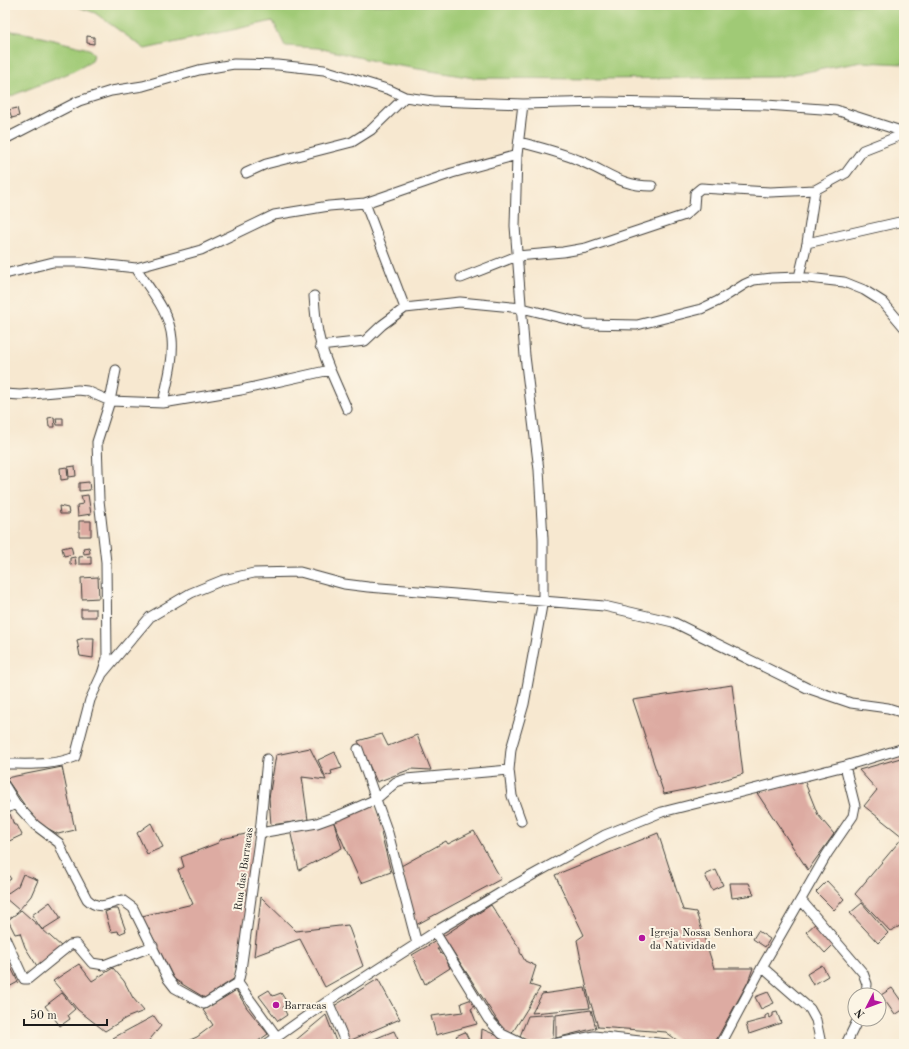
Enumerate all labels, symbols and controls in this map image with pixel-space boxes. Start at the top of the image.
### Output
street label: Rua das Barracas [233,827,256,911]
place label: Igreja Nossa Senhora da Natividade [650,928,754,952]
marker: Igreja Nossa Senhora da Natividade [637,933,647,943]
north arrow [847,987,887,1027]
marker: Barracas [271,1000,281,1010]
scale bar [24,1001,107,1027]
place label: Barracas [284,1001,327,1012]
text: N [853,1005,868,1019]
text: 50 m [30,1009,57,1022]

